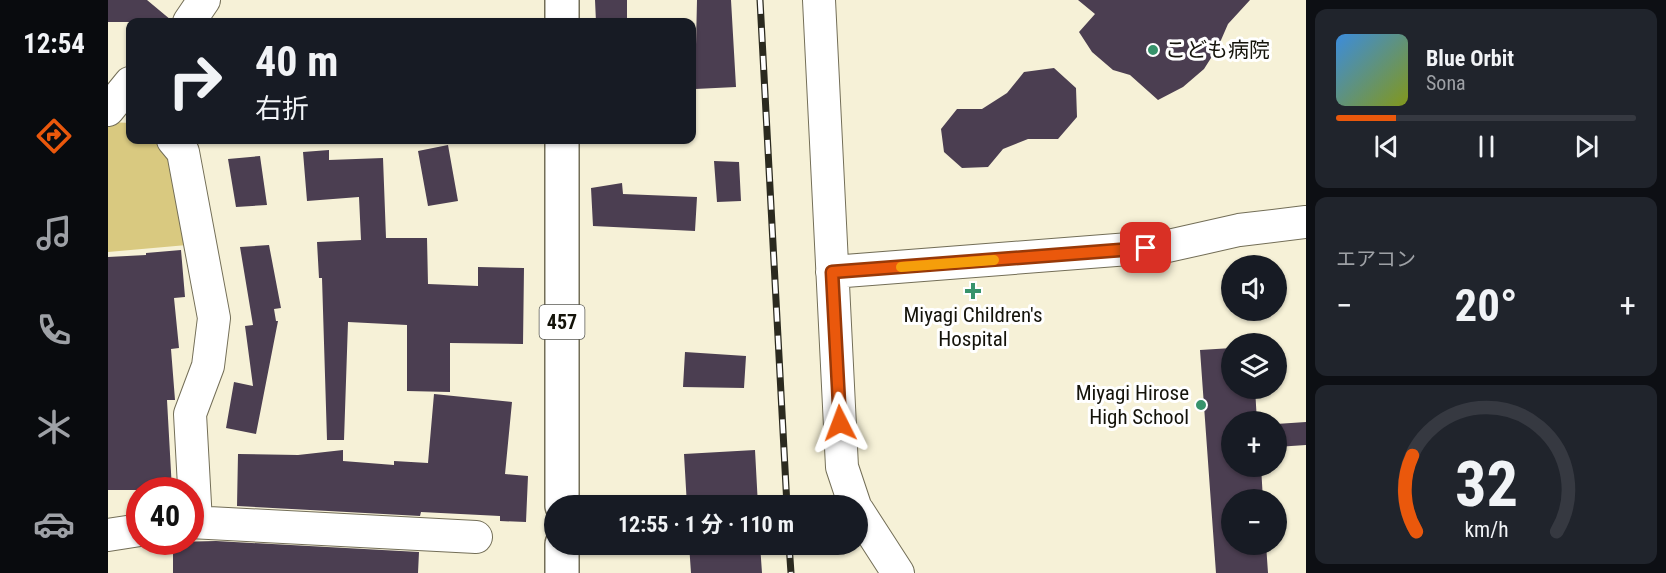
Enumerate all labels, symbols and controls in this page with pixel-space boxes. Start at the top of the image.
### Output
text: 12:54 [23,28,85,60]
text: 40 m [255,37,338,86]
place label: こども病院 [1165,38,1270,62]
icon: right [156,42,234,120]
marker: こども病院 [1146,43,1160,57]
text: Blue Orbit [1426,46,1514,71]
text: Sona [1426,71,1466,95]
text: 右折 [255,93,309,125]
icon: directions [33,115,75,157]
icon: previous [1370,130,1403,163]
icon: pause [1470,130,1503,163]
icon: next [1570,130,1603,163]
icon: music [33,212,75,254]
pin [1120,222,1171,273]
icon: arrive [1129,231,1162,264]
text: エアコン [1336,247,1416,271]
map controls [1221,255,1287,555]
button: sound [1221,255,1287,321]
text: 20° [1455,279,1518,332]
marker: Miyagi Children's Hospital [964,282,982,300]
text: − [1336,286,1353,325]
text: + [1620,286,1636,325]
place label: Miyagi Children's Hospital [903,303,1043,351]
road number: 457 [540,305,584,339]
icon: phone [33,309,75,351]
button: layers [1221,333,1287,399]
place label: Miyagi Hirose High School [1076,381,1189,429]
position arrow [808,391,872,455]
marker: Miyagi Hirose High School [1194,398,1208,412]
icon: climate [33,406,75,448]
button: + [1221,411,1287,477]
text: 32 [1454,448,1518,521]
speed limit sign: 40 [126,477,204,555]
button: − [1221,489,1287,555]
icon: car [33,503,75,545]
text: 12:55 · 1 分 · 110 m [618,512,794,537]
text: km/h [1464,517,1508,542]

